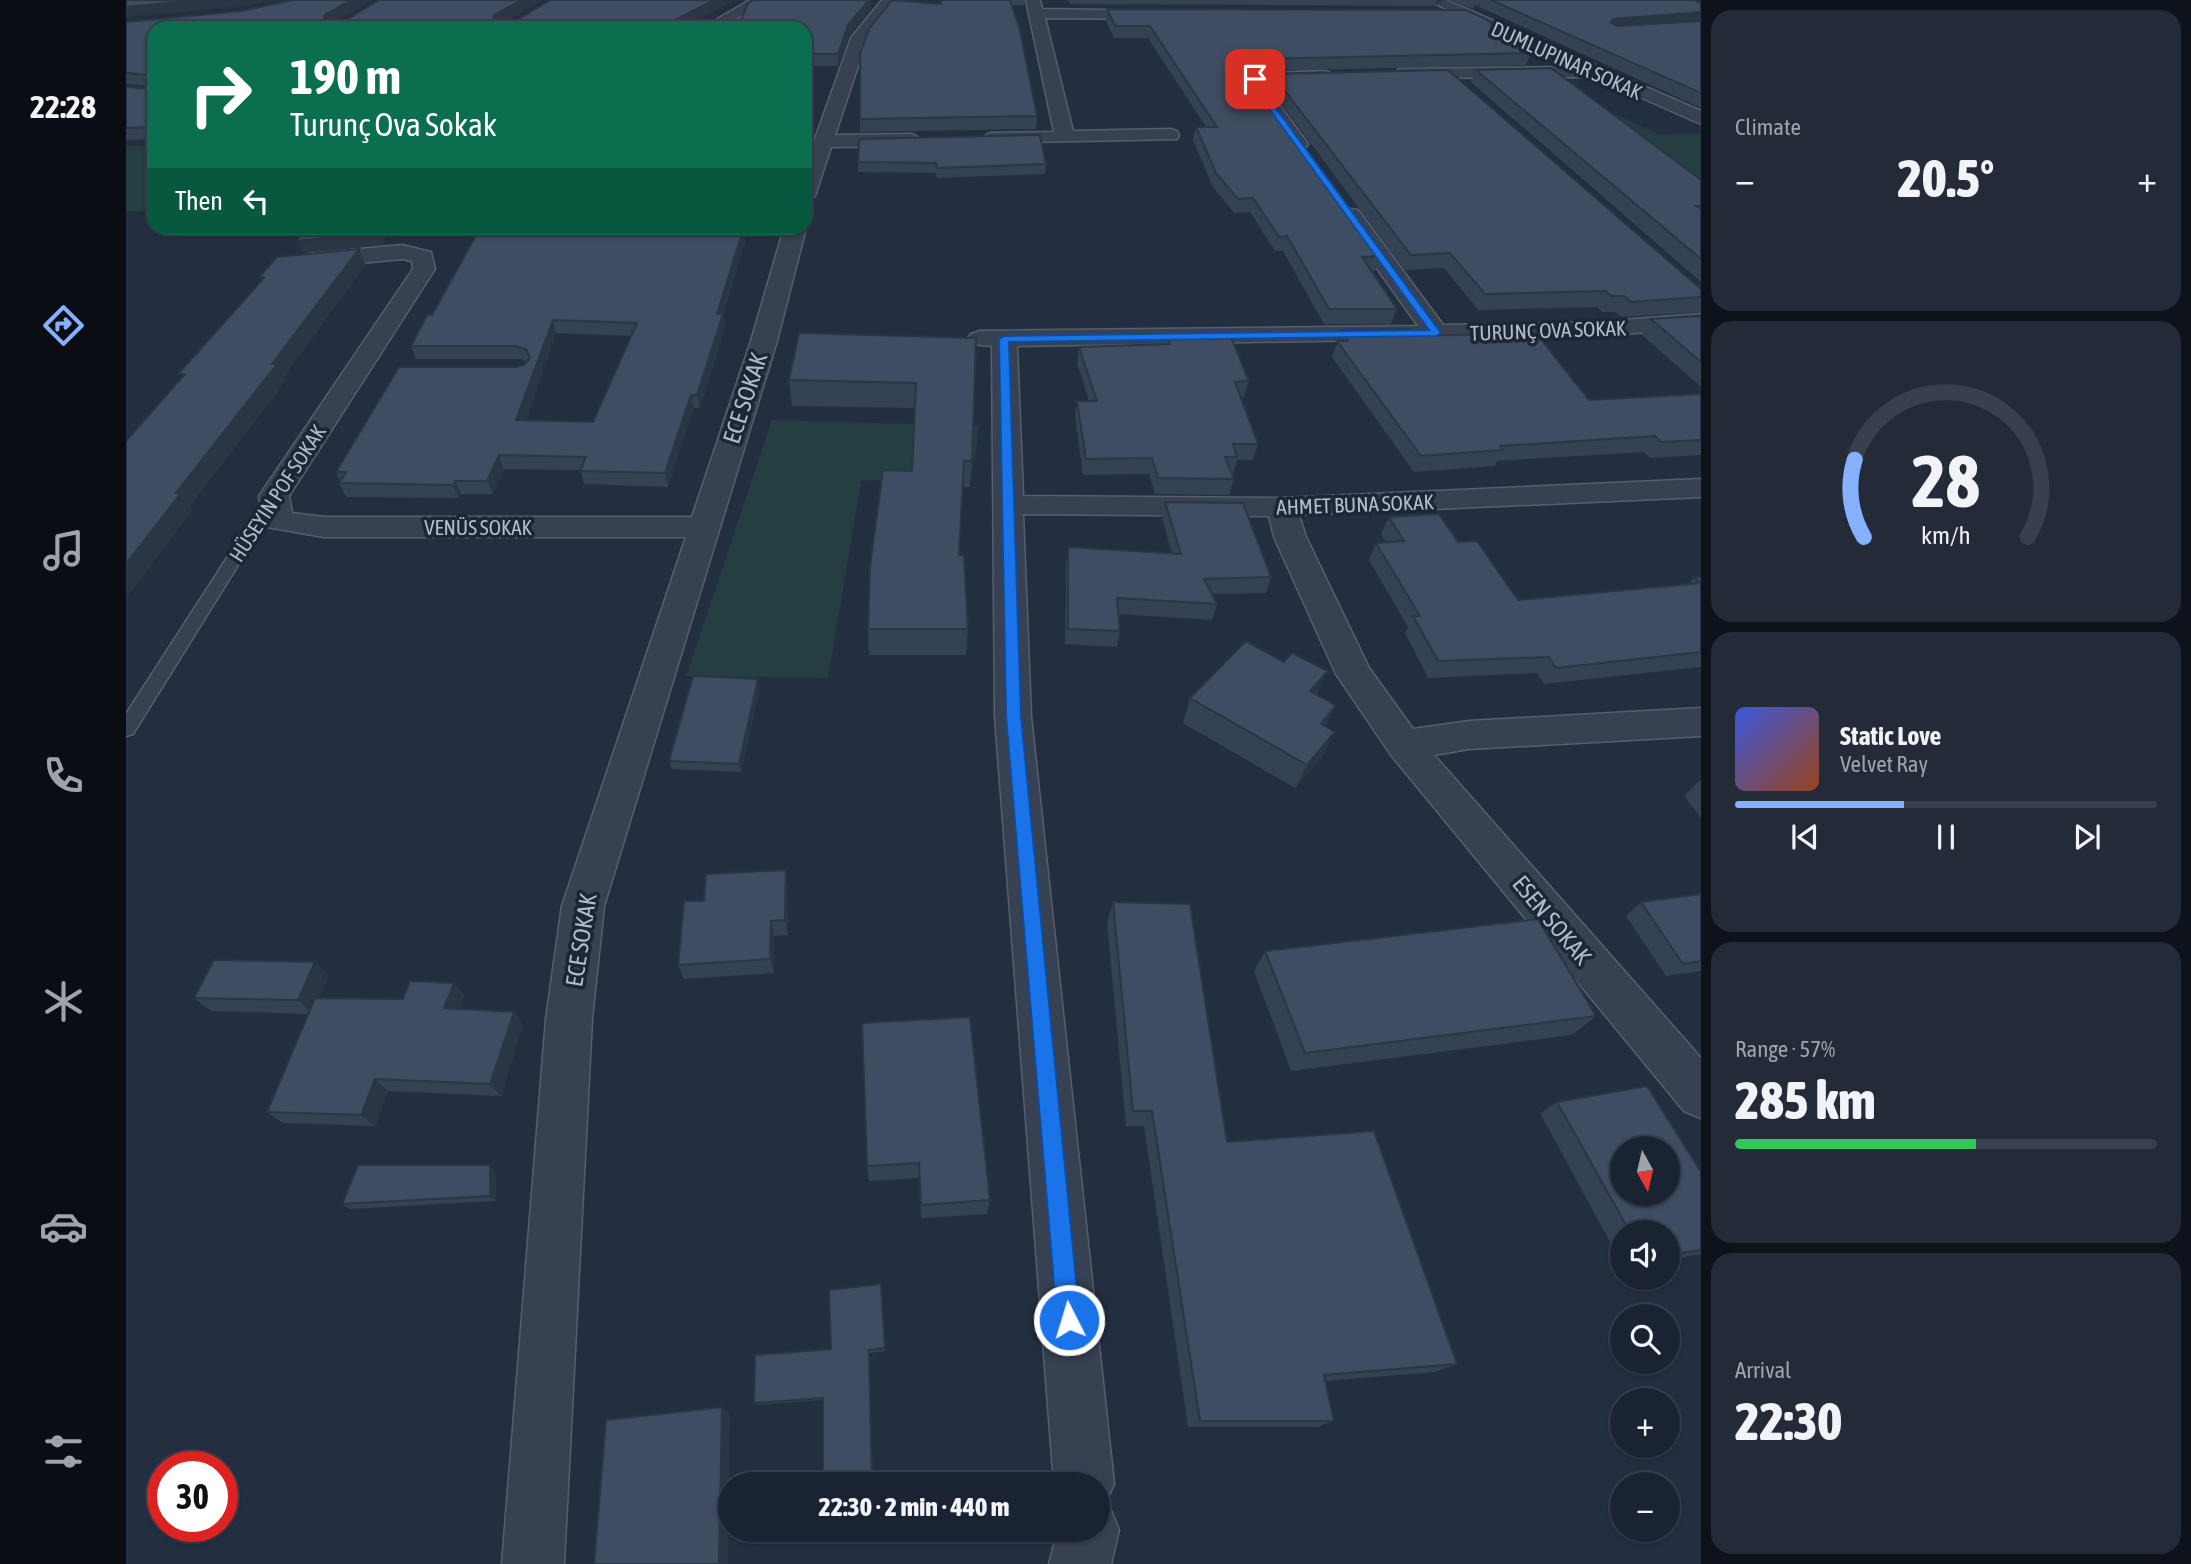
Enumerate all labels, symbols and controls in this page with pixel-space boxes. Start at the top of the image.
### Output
street label: DUMLUPINAR SOKAK [1488,16,1647,104]
text: 190 m [290,48,401,104]
icon: right [175,49,266,140]
pin [1225,49,1285,109]
icon: arrive [1236,60,1274,98]
text: 22:28 [30,88,96,125]
text: Turunç Ova Sokak [290,106,497,143]
text: Climate [1735,114,1801,140]
text: 20.5° [1898,148,1994,208]
text: − [1735,157,1755,200]
text: + [2137,157,2157,200]
icon: left [237,182,275,220]
text: Then [175,186,223,216]
icon: directions [39,301,88,350]
street label: TURUNÇ OVA SOKAK [1469,315,1627,345]
street label: ECE SOKAK [718,349,772,447]
street label: HÜSEYIN POF SOKAK [224,420,331,566]
text: 28 [1912,440,1980,523]
street label: AHMET BUNA SOKAK [1276,489,1435,519]
street label: VENÜS SOKAK [424,515,533,539]
text: km/h [1921,521,1971,549]
icon: music [39,526,88,575]
text: Static Love [1840,721,1941,751]
icon: phone [39,751,88,800]
text: Velvet Ray [1840,751,1928,777]
icon: previous [1786,818,1824,856]
icon: pause [1927,818,1965,856]
icon: next [2068,818,2106,856]
street label: ESEN SOKAK [1507,870,1597,970]
street label: ECE SOKAK [560,891,602,988]
icon: climate [39,977,88,1026]
text: Range · 57% [1735,1036,1835,1062]
text: 285 km [1735,1070,1876,1130]
north arrow [1610,1136,1680,1206]
map controls [1610,1136,1680,1542]
icon: car [39,1202,88,1251]
button: sound [1610,1220,1680,1290]
position arrow [1032,1283,1106,1357]
button: search [1610,1304,1680,1374]
text: Arrival [1735,1357,1791,1383]
button: + [1610,1388,1680,1458]
text: 22:30 [1735,1391,1842,1451]
icon: filters [39,1427,88,1476]
speed limit sign: 30 [147,1451,238,1542]
button: − [1610,1472,1680,1542]
text: 22:30 · 2 min · 440 m [819,1492,1009,1522]

